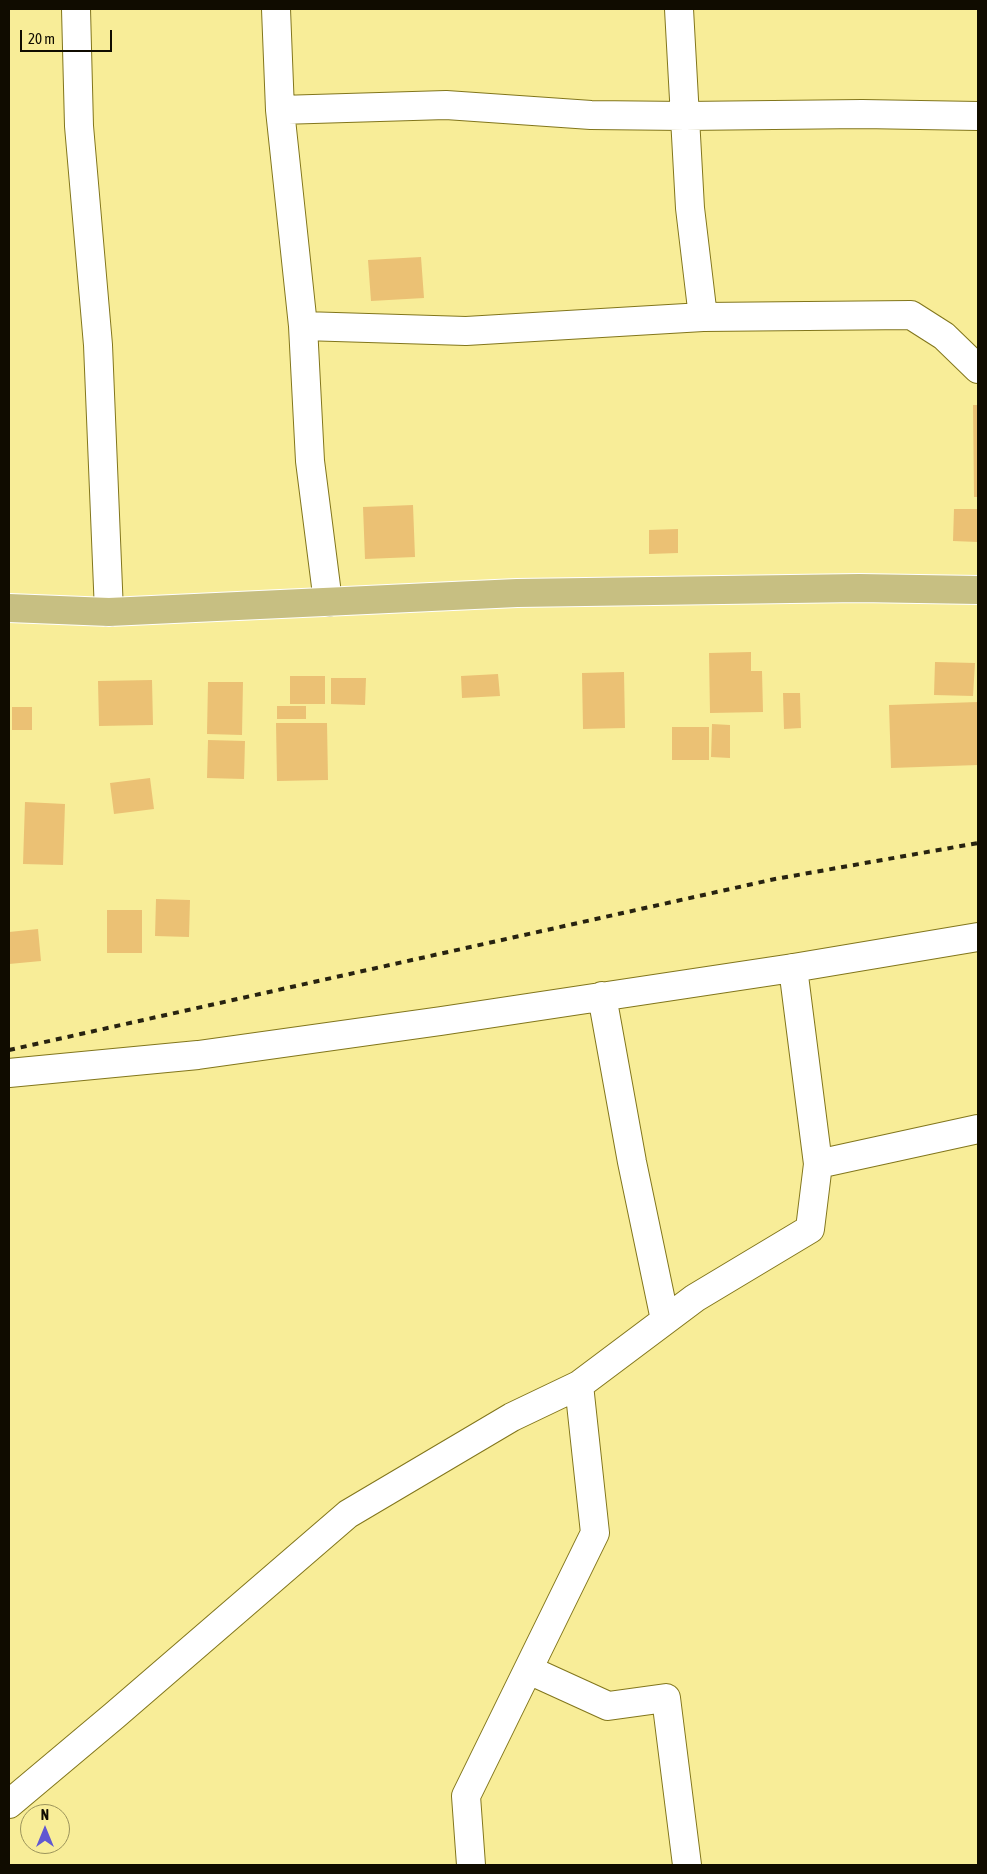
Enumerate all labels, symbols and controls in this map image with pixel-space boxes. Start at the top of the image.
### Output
scale bar [22,20,115,52]
text: 20 m [28,30,55,47]
north arrow [20,1804,70,1854]
text: N [41,1807,49,1823]

